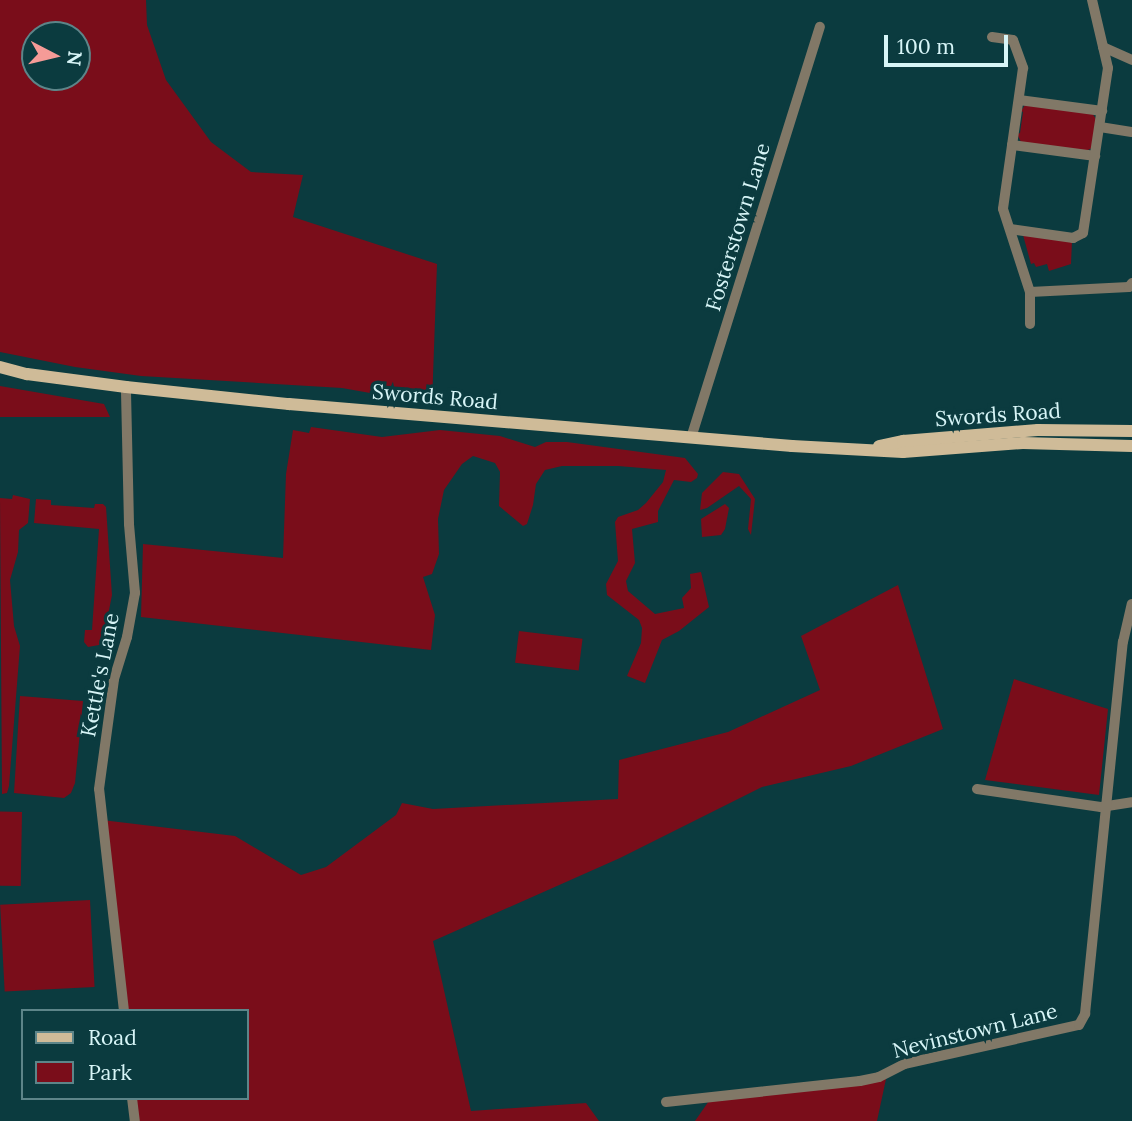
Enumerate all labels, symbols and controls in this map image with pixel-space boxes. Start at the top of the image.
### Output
north arrow [21,21,91,91]
scale bar [887,21,1011,65]
text: 100 m [897,33,955,60]
text: N [62,50,88,67]
street label: Fosterstown Lane [700,140,776,314]
street label: Swords Road [371,379,499,415]
street label: Swords Road [934,398,1062,432]
street label: Kettle's Lane [76,611,124,739]
street label: Nevinstown Lane [890,998,1060,1064]
legend [21,1009,248,1100]
text: Road [88,1024,137,1051]
text: Park [88,1059,132,1086]

